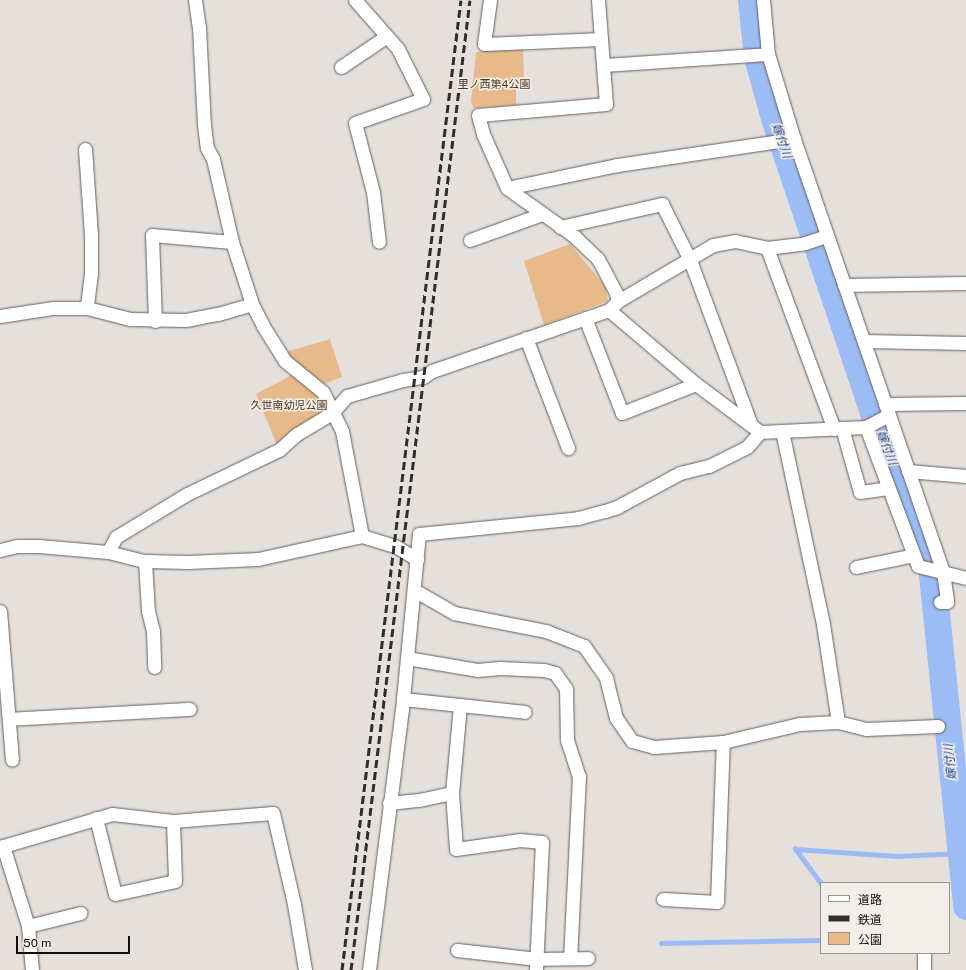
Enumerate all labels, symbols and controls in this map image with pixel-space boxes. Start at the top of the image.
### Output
park label: 里ノ西第4公園 [458,77,530,91]
water label: 嫁付川 [768,122,794,160]
park label: 久世南幼児公園 [251,398,327,412]
water label: 嫁付川 [873,429,899,467]
water label: 嫁付川 [942,743,960,781]
legend [820,882,950,954]
text: 道路 [858,893,882,907]
text: 鉄道 [858,913,882,927]
scale bar [18,928,132,954]
text: 公園 [858,933,882,947]
text: 50 m [23,936,51,950]

